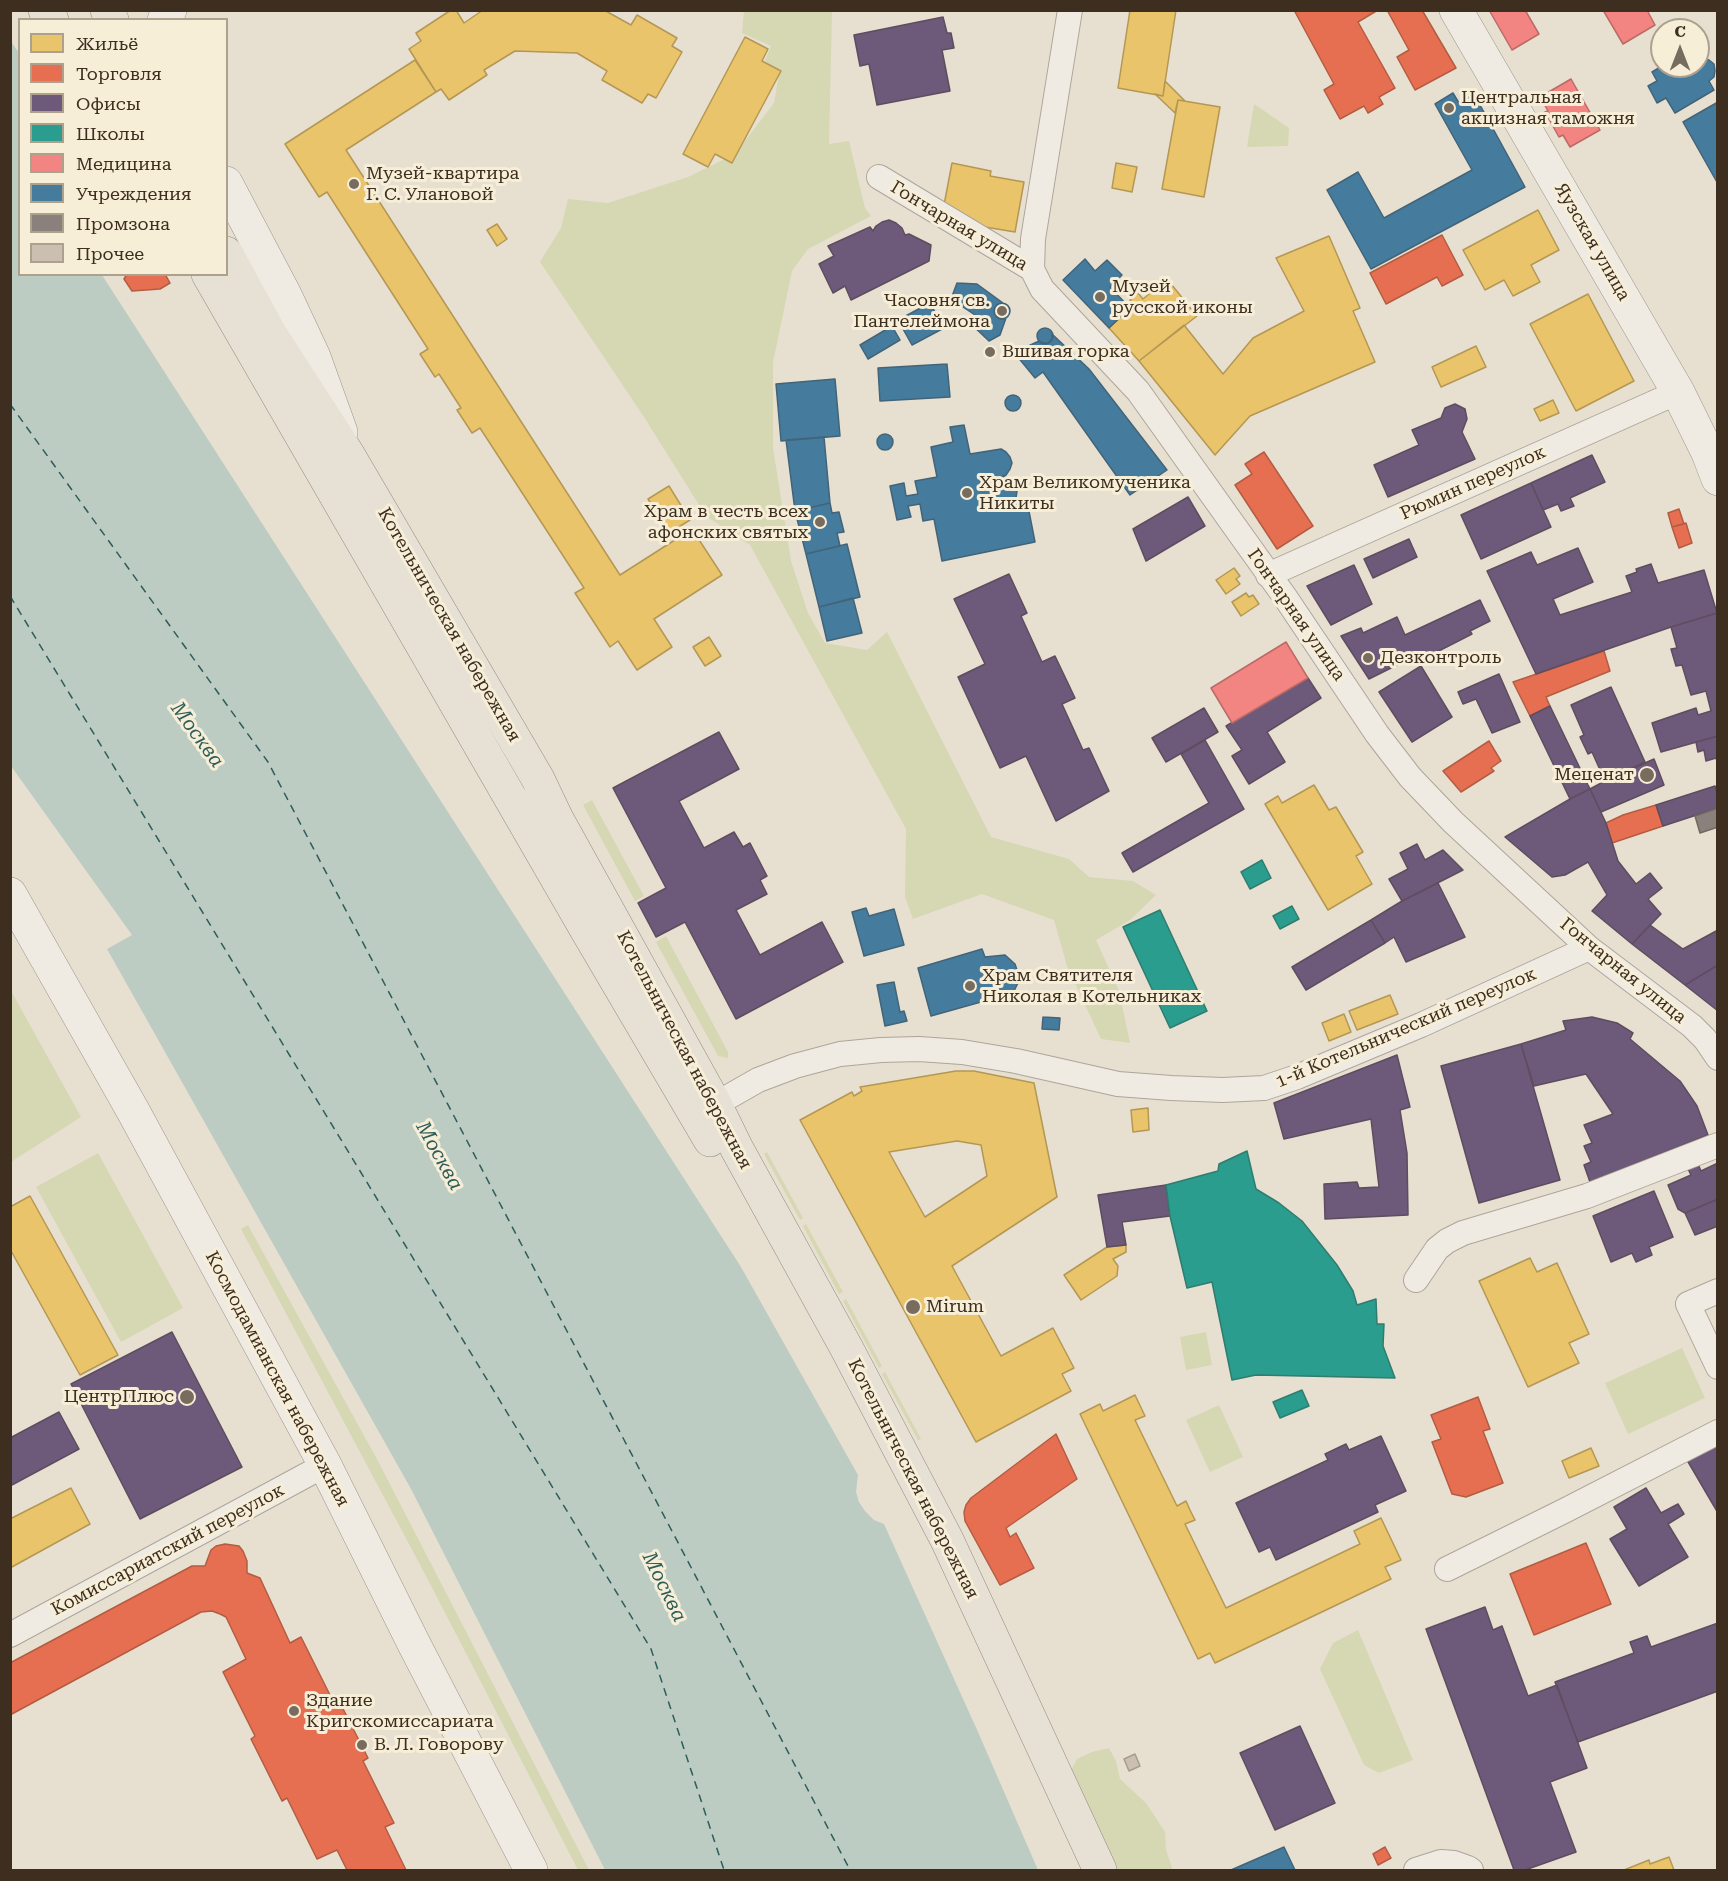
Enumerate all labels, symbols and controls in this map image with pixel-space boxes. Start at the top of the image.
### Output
legend [18,18,228,276]
north arrow [1650,18,1710,78]
text: С [1674,22,1686,41]
text: Жильё [76,33,138,54]
text: Торговля [76,63,162,84]
place label: Центральная акцизная таможня [1461,87,1635,130]
text: Офисы [76,93,141,114]
marker: Центральная акцизная таможня [1442,101,1456,115]
text: Школы [76,123,145,144]
text: Медицина [76,153,171,174]
place label: Музей-квартира Г. С. Улановой [366,163,519,206]
marker: Музей-квартира Г. С. Улановой [347,177,361,191]
street label: Гончарная улица [887,177,1031,275]
street label: Яузская улица [1550,179,1634,305]
text: Учреждения [76,183,191,204]
text: Промзона [76,213,170,234]
text: Прочее [76,243,144,264]
place label: Музей русской иконы [1112,276,1253,318]
place label: Часовня св. Пантелеймона [853,290,990,332]
marker: Музей русской иконы [1093,290,1107,304]
marker: Часовня св. Пантелеймона [995,304,1009,318]
place label: Вшивая горка [1002,341,1130,363]
marker: Вшивая горка [983,345,997,359]
street label: Рюмин переулок [1397,441,1549,525]
place label: Храм Великомученика Никиты [979,472,1191,514]
marker: Храм Великомученика Никиты [960,486,974,500]
place label: Храм в честь всех афонских святых [644,501,808,544]
street label: Котельническая набережная [373,504,525,746]
marker: Храм в честь всех афонских святых [813,515,827,529]
street label: Гончарная улица [1242,545,1350,685]
place label: Дезконтроль [1380,647,1501,669]
marker: Дезконтроль [1361,651,1375,665]
water label: Москва [165,698,229,772]
place label: Меценат [1554,764,1634,786]
marker: Меценат [1638,766,1656,784]
street label: Гончарная улица [1556,913,1690,1029]
street label: Котельническая набережная [612,927,756,1173]
street label: 1-й Котельнический переулок [1272,963,1540,1093]
place label: Храм Святителя Николая в Котельниках [982,965,1201,1008]
marker: Храм Святителя Николая в Котельниках [963,979,977,993]
water label: Москва [410,1117,468,1195]
street label: Космодамианская набережная [200,1248,354,1510]
place label: Mirum [926,1296,984,1318]
marker: Mirum [904,1298,922,1316]
street label: Котельническая набережная [843,1355,983,1603]
place label: ЦентрПлюс [64,1386,174,1408]
marker: ЦентрПлюс [178,1388,196,1406]
street label: Комиссариатский переулок [48,1479,288,1621]
water label: Москва [637,1548,691,1626]
place label: Здание Кригскомиссариата [306,1690,493,1732]
marker: Здание Кригскомиссариата [287,1704,301,1718]
place label: В. Л. Говорову [374,1734,504,1756]
marker: В. Л. Говорову [355,1738,369,1752]

